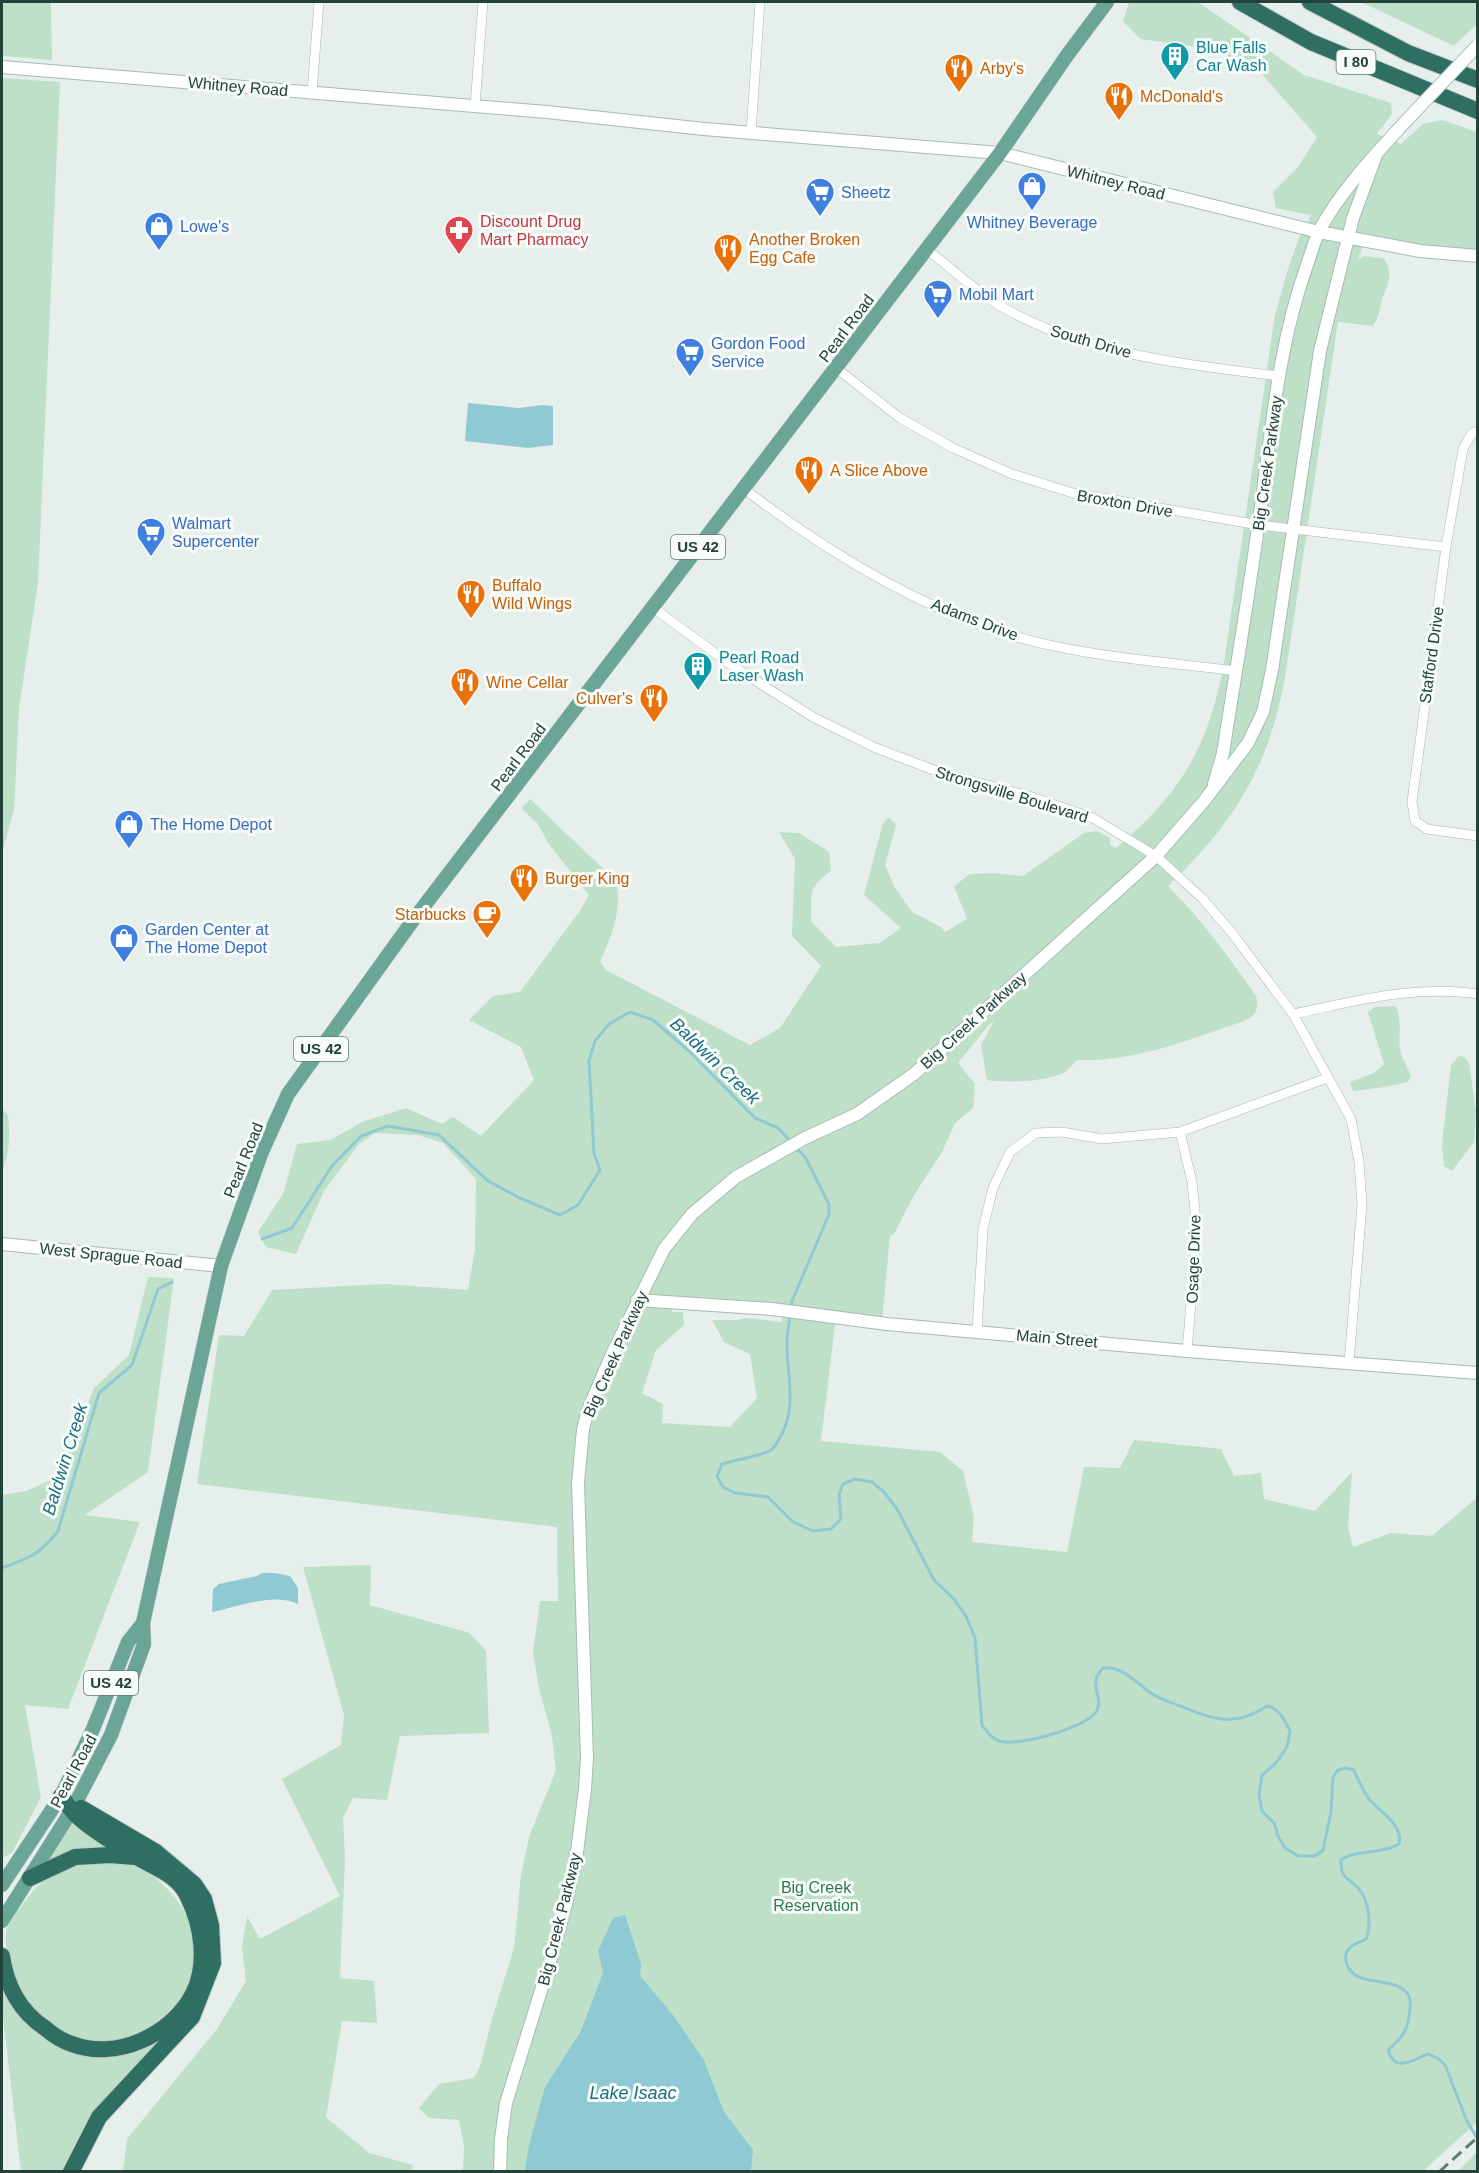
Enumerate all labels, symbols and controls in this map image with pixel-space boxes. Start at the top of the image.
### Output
place label: Blue Falls Car Wash [1196,39,1267,74]
building icon: Blue Falls Car Wash [1159,40,1191,82]
road number: I 80 [1336,50,1376,74]
restaurant icon: Arby's [943,52,975,94]
place label: Arby's [980,60,1024,77]
street label: Whitney Road [187,74,289,99]
restaurant icon: McDonald's [1103,80,1135,122]
place label: McDonald's [1140,88,1223,105]
street label: Whitney Road [1065,162,1167,203]
shop icon: Whitney Beverage [1016,170,1048,212]
supermarket icon: Sheetz [804,176,836,218]
place label: Sheetz [841,184,891,201]
shop icon: Lowe's [143,210,175,252]
place label: Discount Drug Mart Pharmacy [480,213,588,248]
pharmacy icon: Discount Drug Mart Pharmacy [443,214,475,256]
place label: Whitney Beverage [967,214,1097,231]
place label: Lowe's [180,218,229,235]
place label: Another Broken Egg Cafe [749,231,860,266]
restaurant icon: Another Broken Egg Cafe [712,232,744,274]
supermarket icon: Mobil Mart [922,278,954,320]
place label: Mobil Mart [959,286,1034,303]
street label: Pearl Road [816,291,877,365]
street label: South Drive [1048,322,1133,361]
place label: Gordon Food Service [711,335,805,370]
supermarket icon: Gordon Food Service [674,336,706,378]
street label: Big Creek Parkway [1250,395,1285,532]
restaurant icon: A Slice Above [793,454,825,496]
place label: A Slice Above [830,462,928,479]
street label: Broxton Drive [1076,487,1174,520]
place label: Walmart Supercenter [172,515,260,550]
supermarket icon: Walmart Supercenter [135,516,167,558]
road number: US 42 [671,535,725,559]
place label: Buffalo Wild Wings [492,577,572,612]
restaurant icon: Buffalo Wild Wings [455,578,487,620]
street label: Adams Drive [929,595,1021,644]
street label: Stafford Drive [1416,606,1447,705]
place label: Pearl Road Laser Wash [719,649,804,684]
building icon: Pearl Road Laser Wash [682,650,714,692]
restaurant icon: Wine Cellar [449,666,481,708]
place label: Wine Cellar [486,674,569,691]
restaurant icon: Culver's [638,682,670,724]
place label: Culver's [576,690,633,707]
street label: Pearl Road [488,720,549,794]
street label: Strongsville Boulevard [933,763,1090,826]
shop icon: The Home Depot [113,808,145,850]
place label: The Home Depot [150,816,272,833]
restaurant icon: Burger King [508,862,540,904]
place label: Burger King [545,870,630,887]
cafe icon: Starbucks [471,898,503,940]
place label: Starbucks [395,906,466,923]
place label: Garden Center at The Home Depot [145,921,269,956]
shop icon: Garden Center at The Home Depot [108,922,140,964]
street label: Big Creek Parkway [917,969,1030,1072]
water label: Baldwin Creek [666,1013,764,1109]
road number: US 42 [294,1037,348,1061]
street label: Pearl Road [221,1120,266,1200]
street label: Osage Drive [1183,1214,1204,1304]
street label: West Sprague Road [39,1240,183,1271]
street label: Big Creek Parkway [580,1289,651,1420]
street label: Main Street [1015,1326,1099,1351]
water label: Baldwin Creek [38,1400,92,1517]
road number: US 42 [84,1671,138,1695]
street label: Pearl Road [47,1732,100,1811]
street label: Big Creek Parkway [535,1851,584,1987]
park label: Big Creek Reservation [773,1879,859,1914]
water label: Lake Isaac [589,2083,677,2103]

